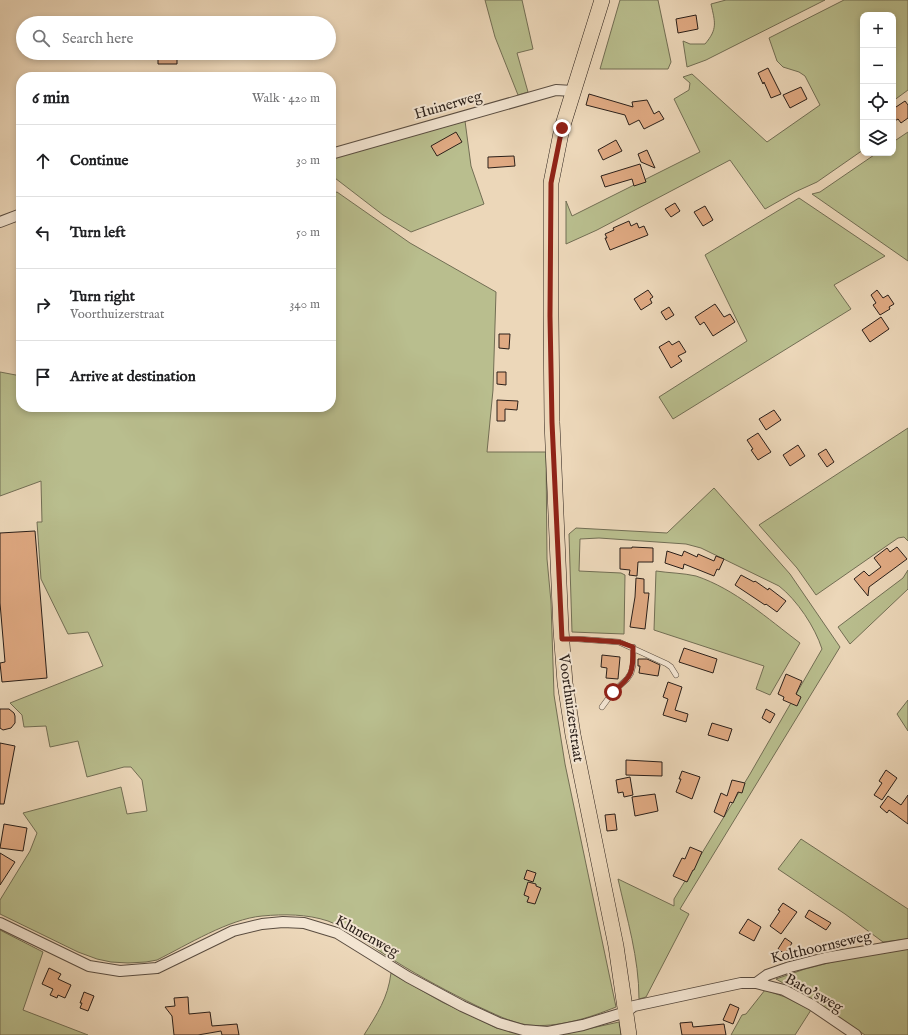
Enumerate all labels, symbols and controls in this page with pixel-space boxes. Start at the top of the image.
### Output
map controls [860,12,896,156]
button: + [860,12,896,48]
search box [16,16,336,60]
icon: search [30,27,52,49]
text: Search here [62,29,133,48]
button: − [860,48,896,84]
button: locate [860,84,896,120]
street label: Huinerweg [412,86,485,124]
text: 6 min [32,88,70,109]
text: Walk · 420 m [252,90,320,107]
route end [553,119,571,137]
button: layers [860,120,896,156]
icon: ahead [32,150,54,172]
text: Continue [70,151,128,170]
text: 30 m [296,152,320,169]
icon: left [32,222,54,244]
text: Turn left [70,223,126,242]
text: 50 m [296,224,320,241]
text: Turn right [70,287,135,306]
icon: right [32,294,54,316]
text: 340 m [290,296,320,313]
text: Voorthuizerstraat [70,306,164,323]
icon: arrive [32,366,54,388]
text: Arrive at destination [70,367,196,386]
street label: Voorthuizerstraat [554,652,588,763]
route start [604,683,622,701]
street label: Klunenweg [332,911,403,962]
street label: Kolthoornseweg [769,926,874,968]
street label: Bato'sweg [782,969,847,1017]

